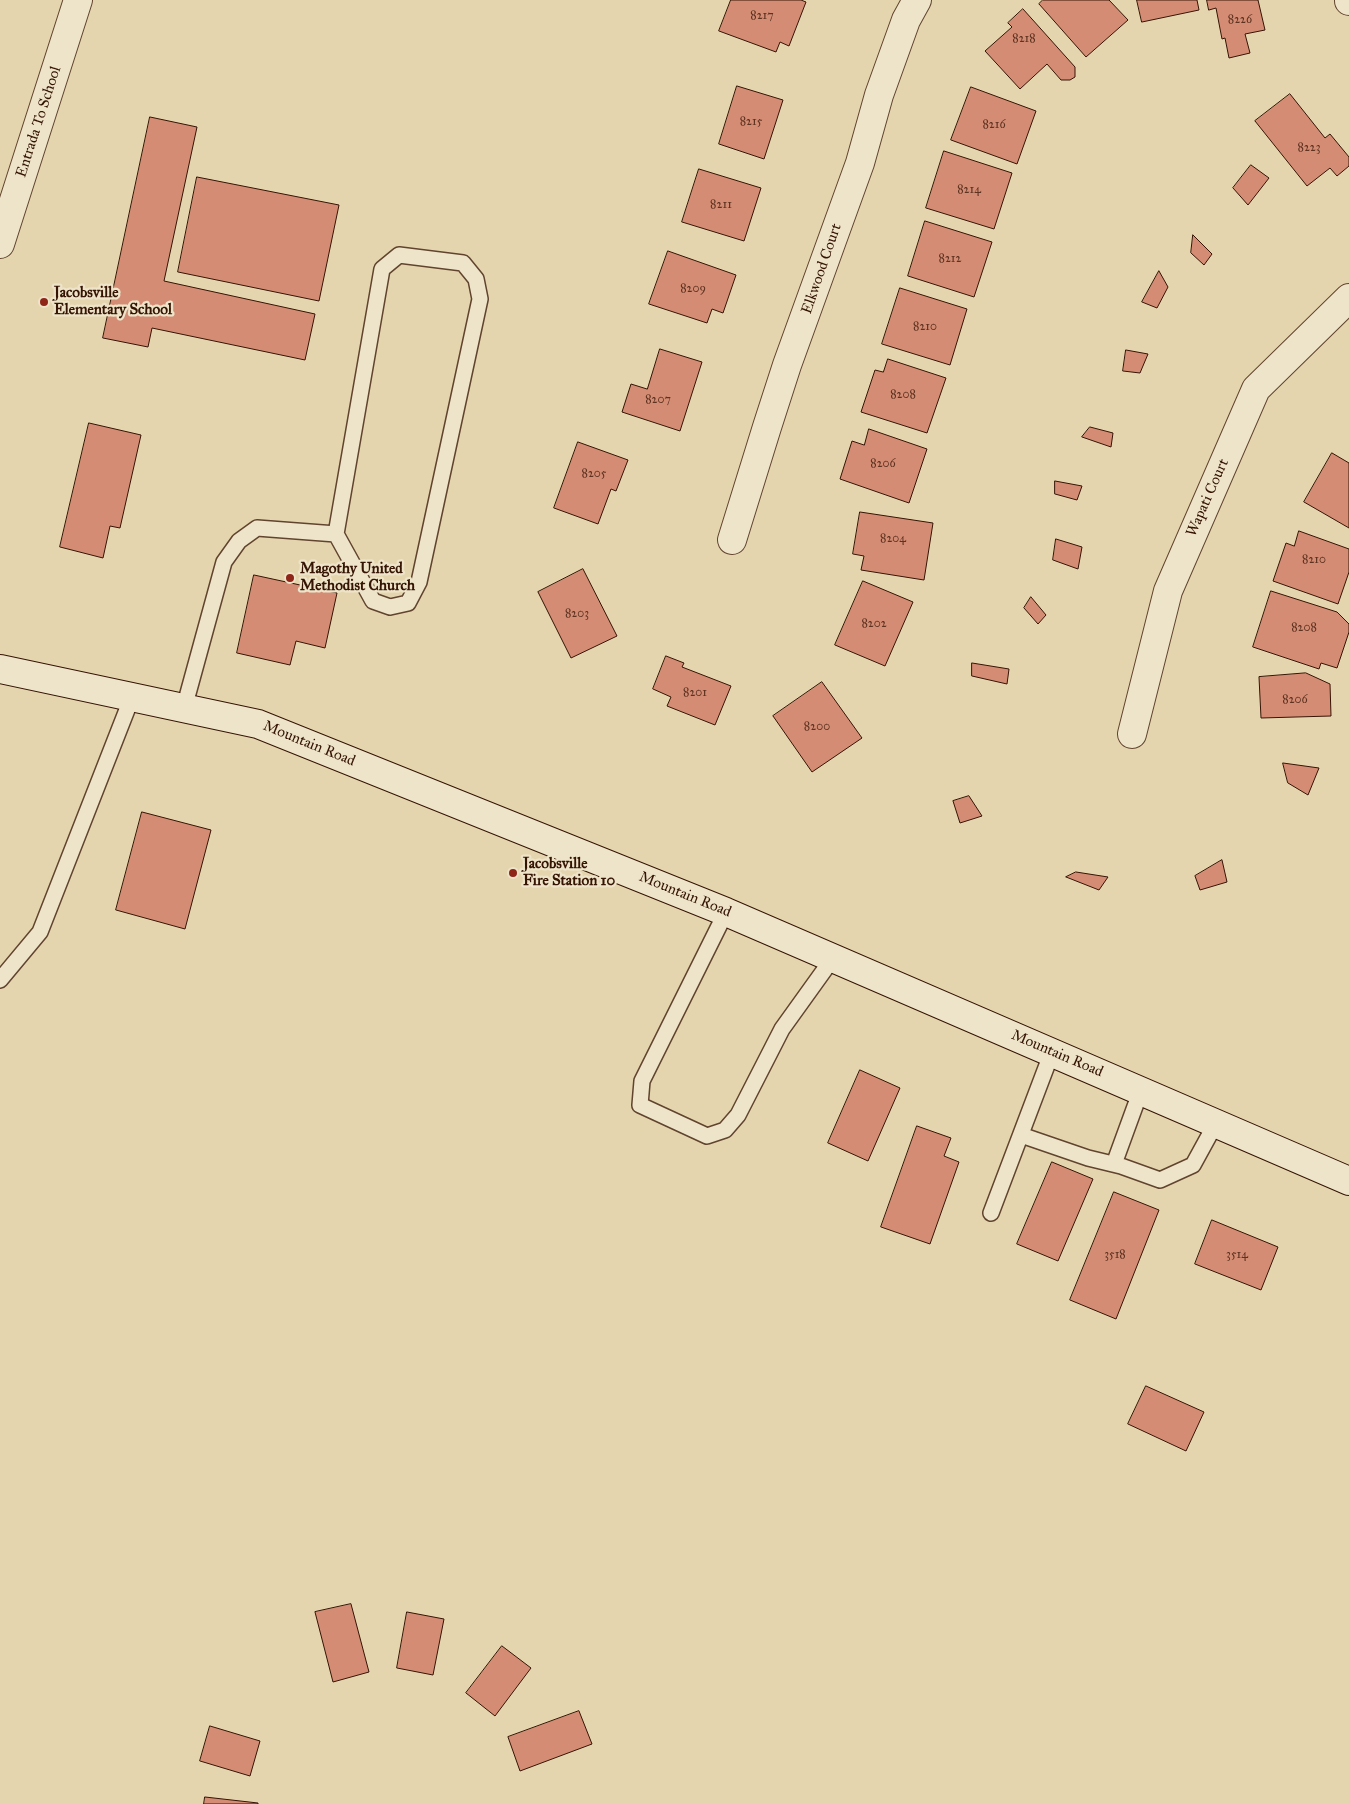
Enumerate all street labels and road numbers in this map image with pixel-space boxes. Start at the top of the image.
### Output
street label: Entrada To School [13,64,65,180]
street label: Elkwood Court [798,221,846,317]
street label: Wapati Court [1183,456,1233,540]
street label: Mountain Road [260,717,358,771]
street label: Mountain Road [636,868,734,922]
street label: Mountain Road [1008,1027,1106,1081]

